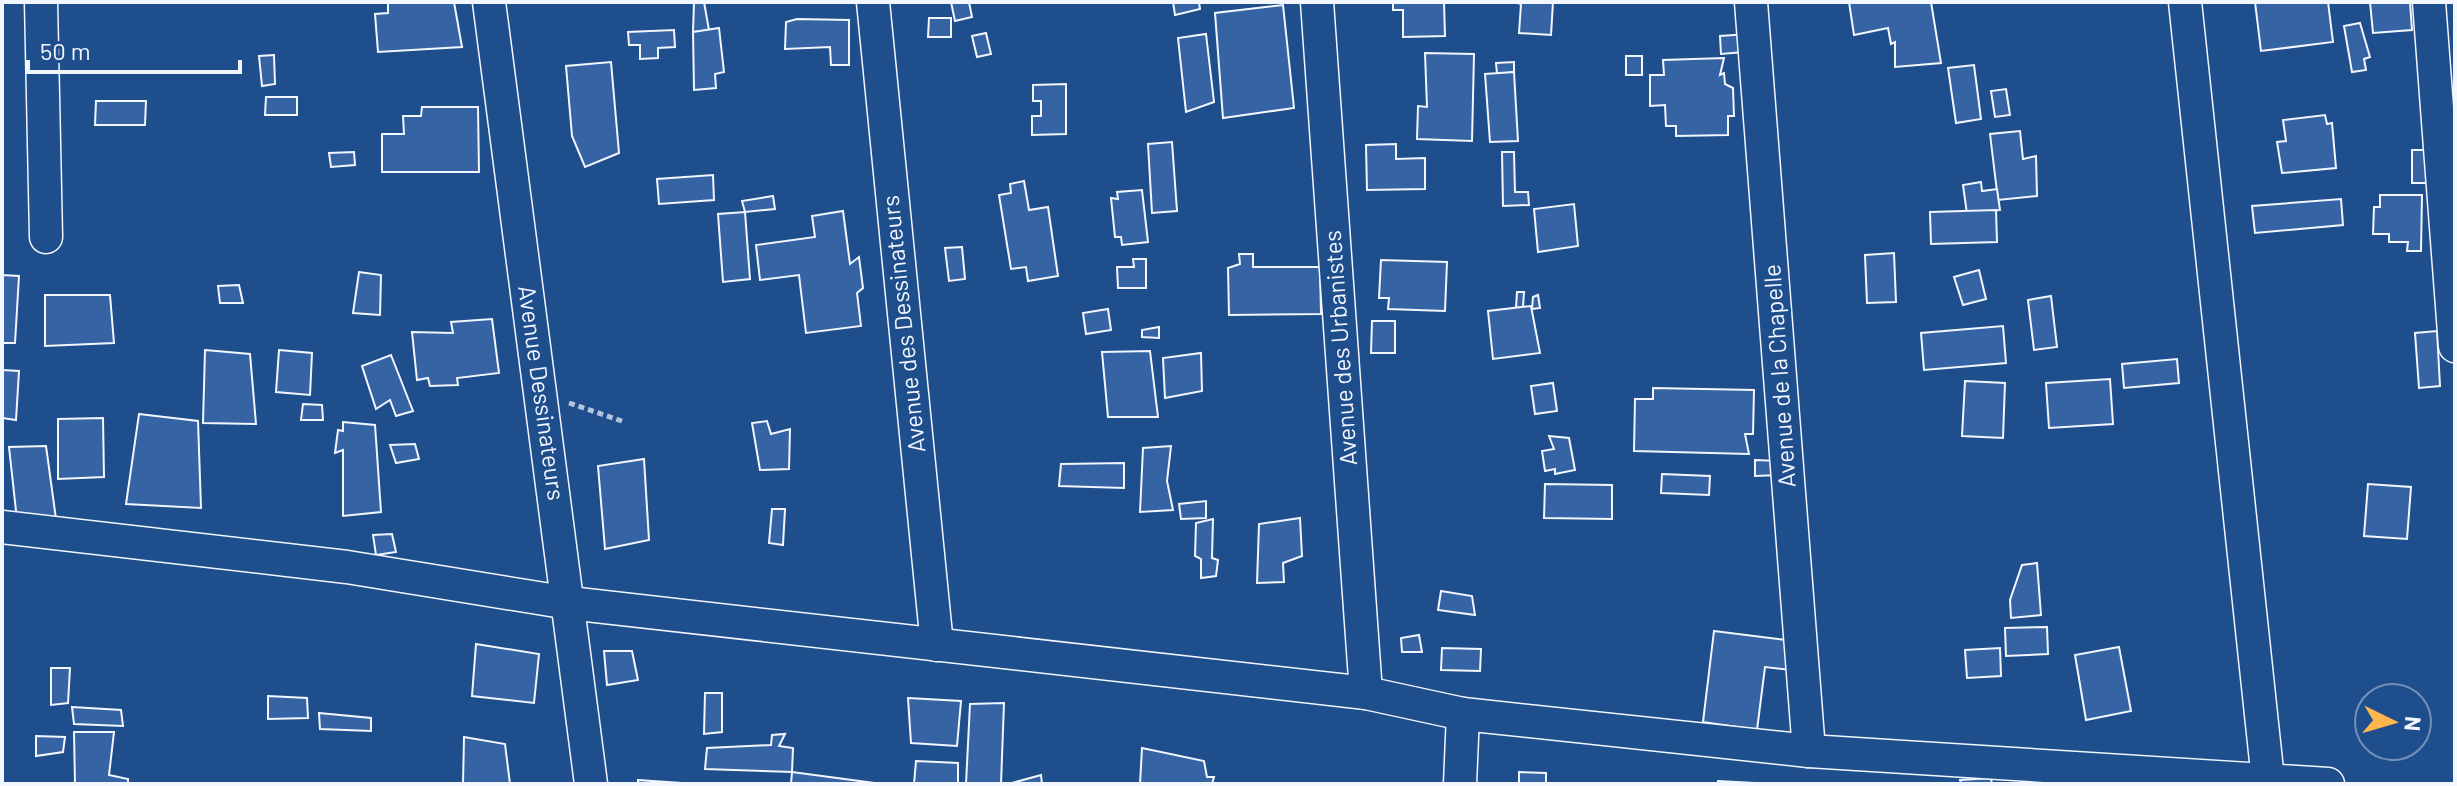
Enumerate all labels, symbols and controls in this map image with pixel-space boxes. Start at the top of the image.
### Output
scale bar [28,24,240,74]
text: 50 m [40,36,91,65]
street label: Avenue des Dessinateurs [875,194,930,454]
street label: Avenue des Urbanistes [1317,229,1362,467]
street label: Avenue de la Chapelle [1756,263,1801,489]
street label: Avenue Dessinateurs [513,283,572,502]
north arrow [2353,682,2433,762]
text: N [2400,715,2428,732]

